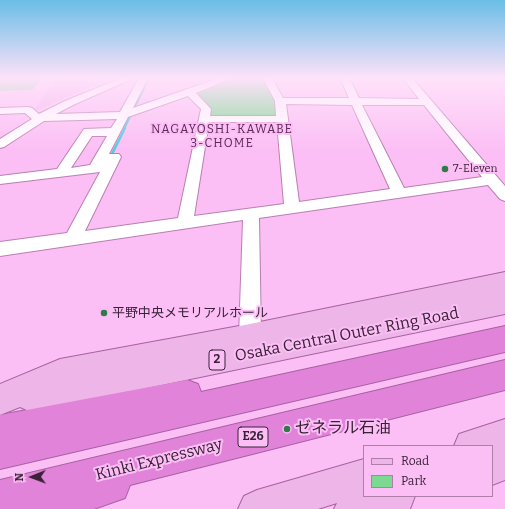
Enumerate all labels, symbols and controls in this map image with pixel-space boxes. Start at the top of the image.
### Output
district label: NAGAYOSHI-KAWABE 3-CHOME [151,123,293,151]
place label: 7-Eleven [453,162,497,176]
marker: 7-Eleven [440,164,450,174]
street label: Osaka Central Outer Ring Road [233,304,461,366]
place label: 平野中央メモリアルホール [112,305,268,321]
marker: 平野中央メモリアルホール [99,308,109,318]
road number: 2 [209,350,225,370]
place label: ゼネラル石油 [295,419,391,439]
marker: ゼネラル石油 [282,424,292,434]
road number: E26 [238,427,268,447]
street label: Kinki Expressway [94,435,224,485]
legend [363,445,493,497]
text: Road [401,454,429,468]
north arrow [12,457,52,497]
text: N [13,473,26,482]
text: Park [401,474,426,488]

